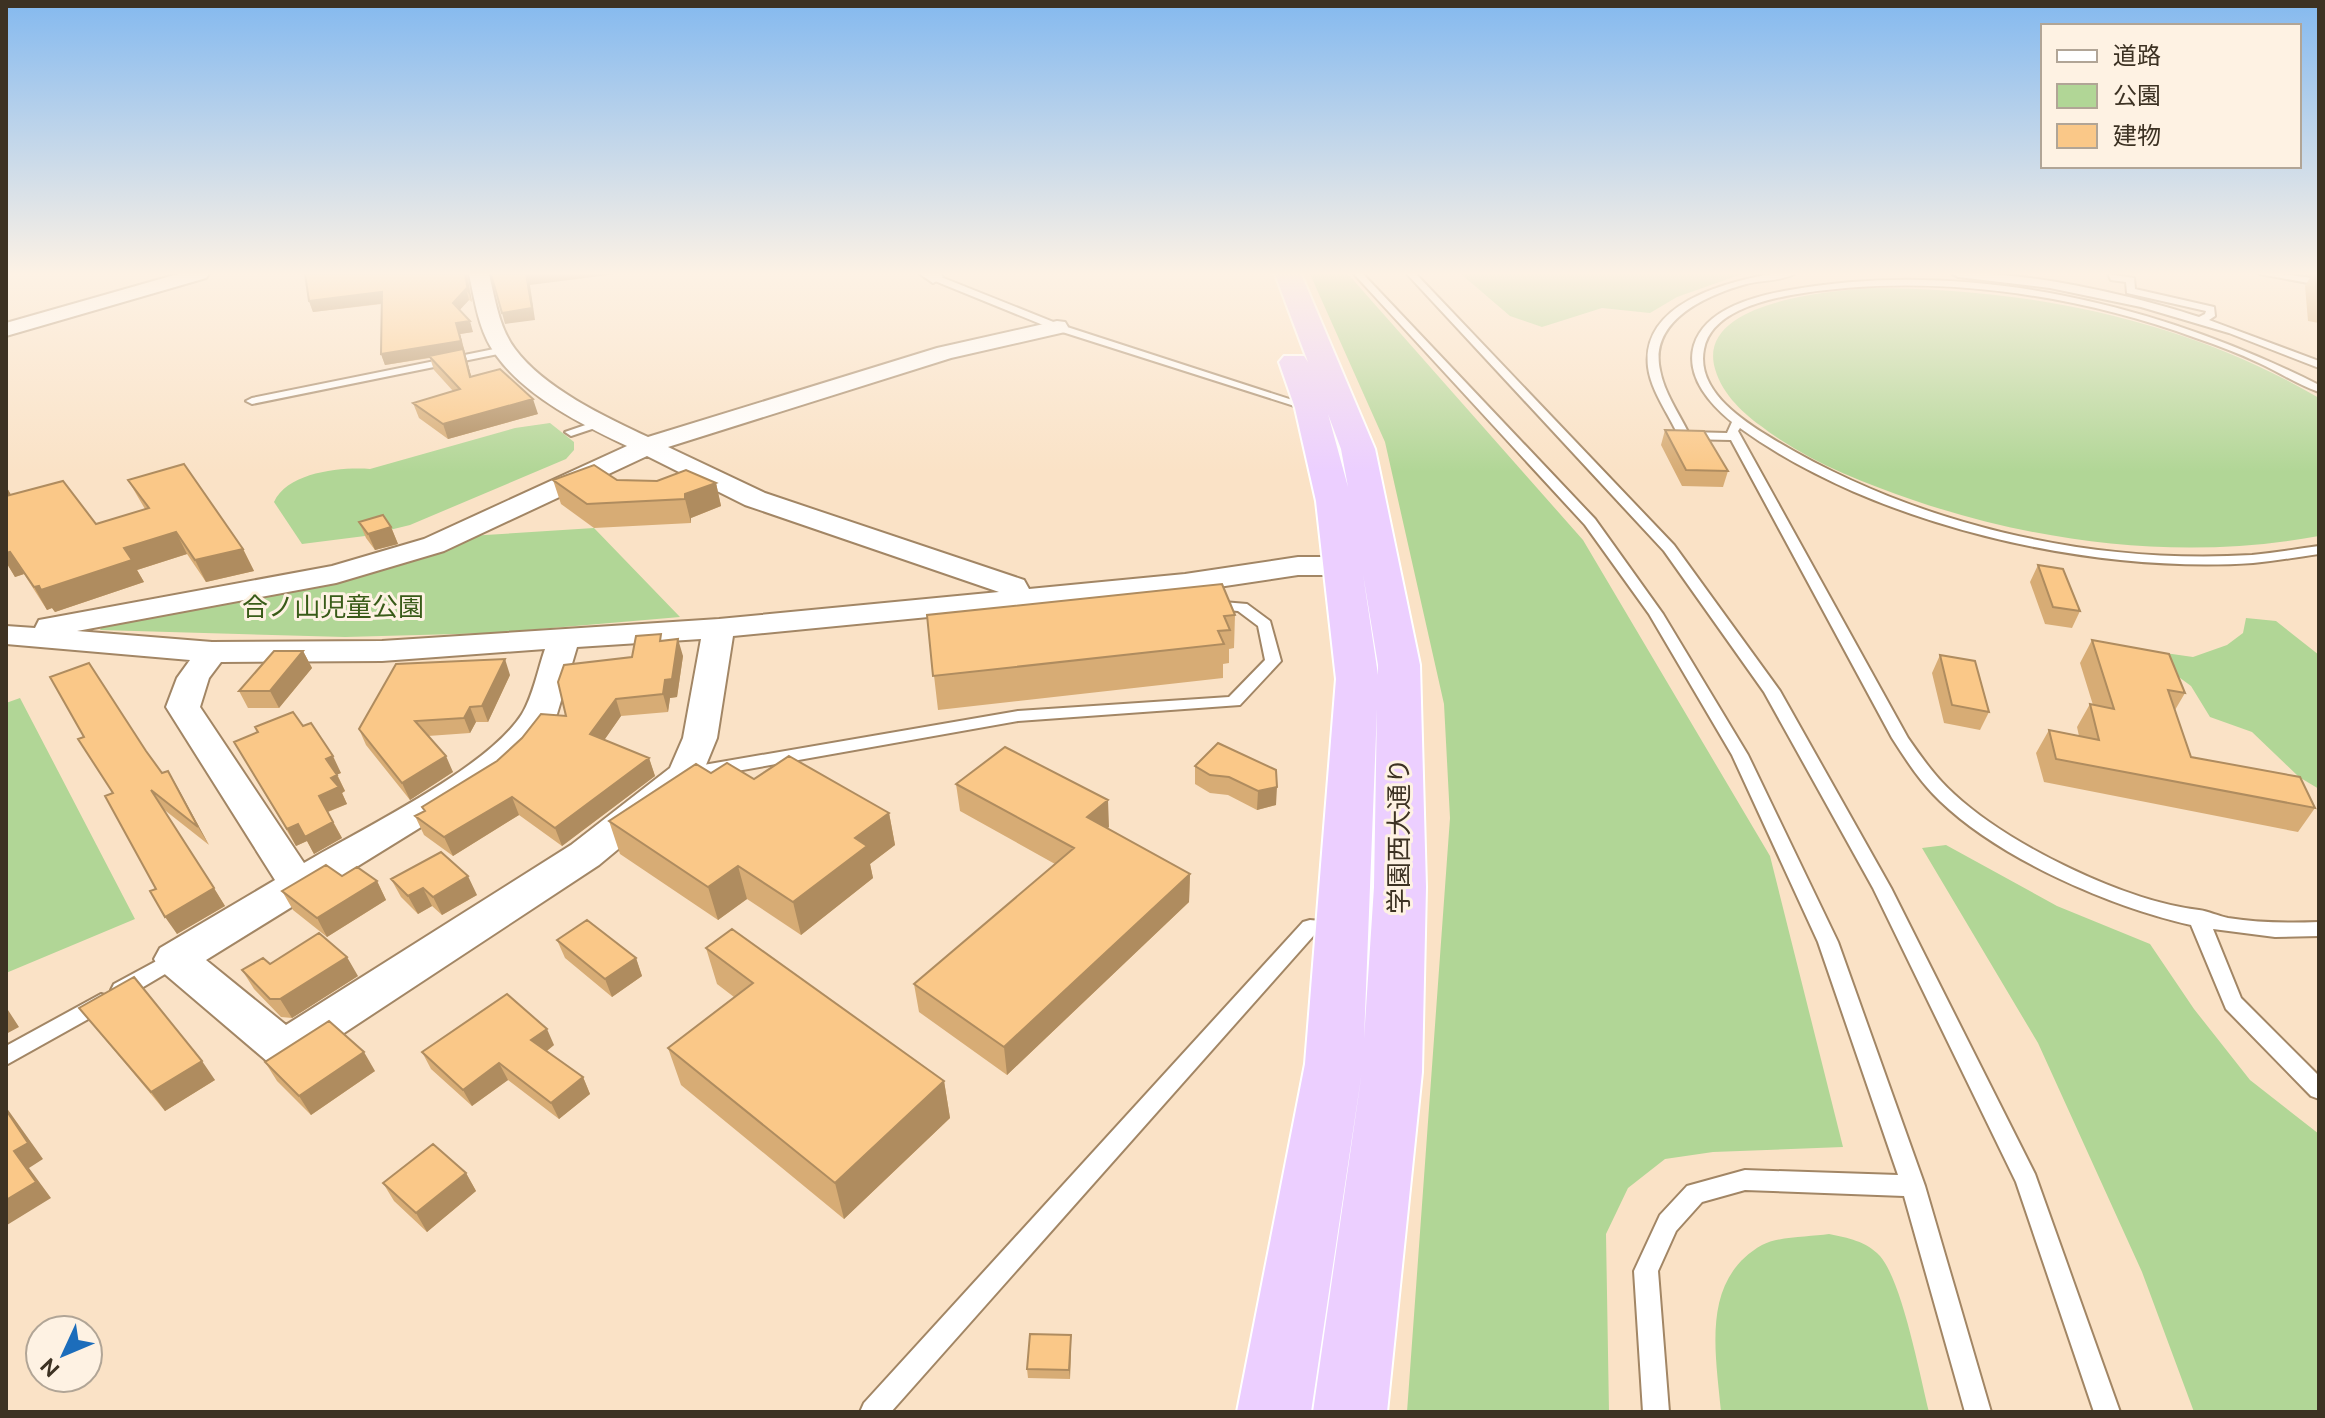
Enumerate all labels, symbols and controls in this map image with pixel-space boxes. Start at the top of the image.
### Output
legend [2041,24,2301,168]
text: 道路 [2113,42,2161,69]
text: 公園 [2113,82,2161,109]
text: 建物 [2113,122,2161,149]
park label: 合ノ山児童公園 [242,592,424,621]
street label: 学園西大通り [1384,758,1413,914]
north arrow [24,1314,104,1394]
text: N [35,1354,64,1383]

